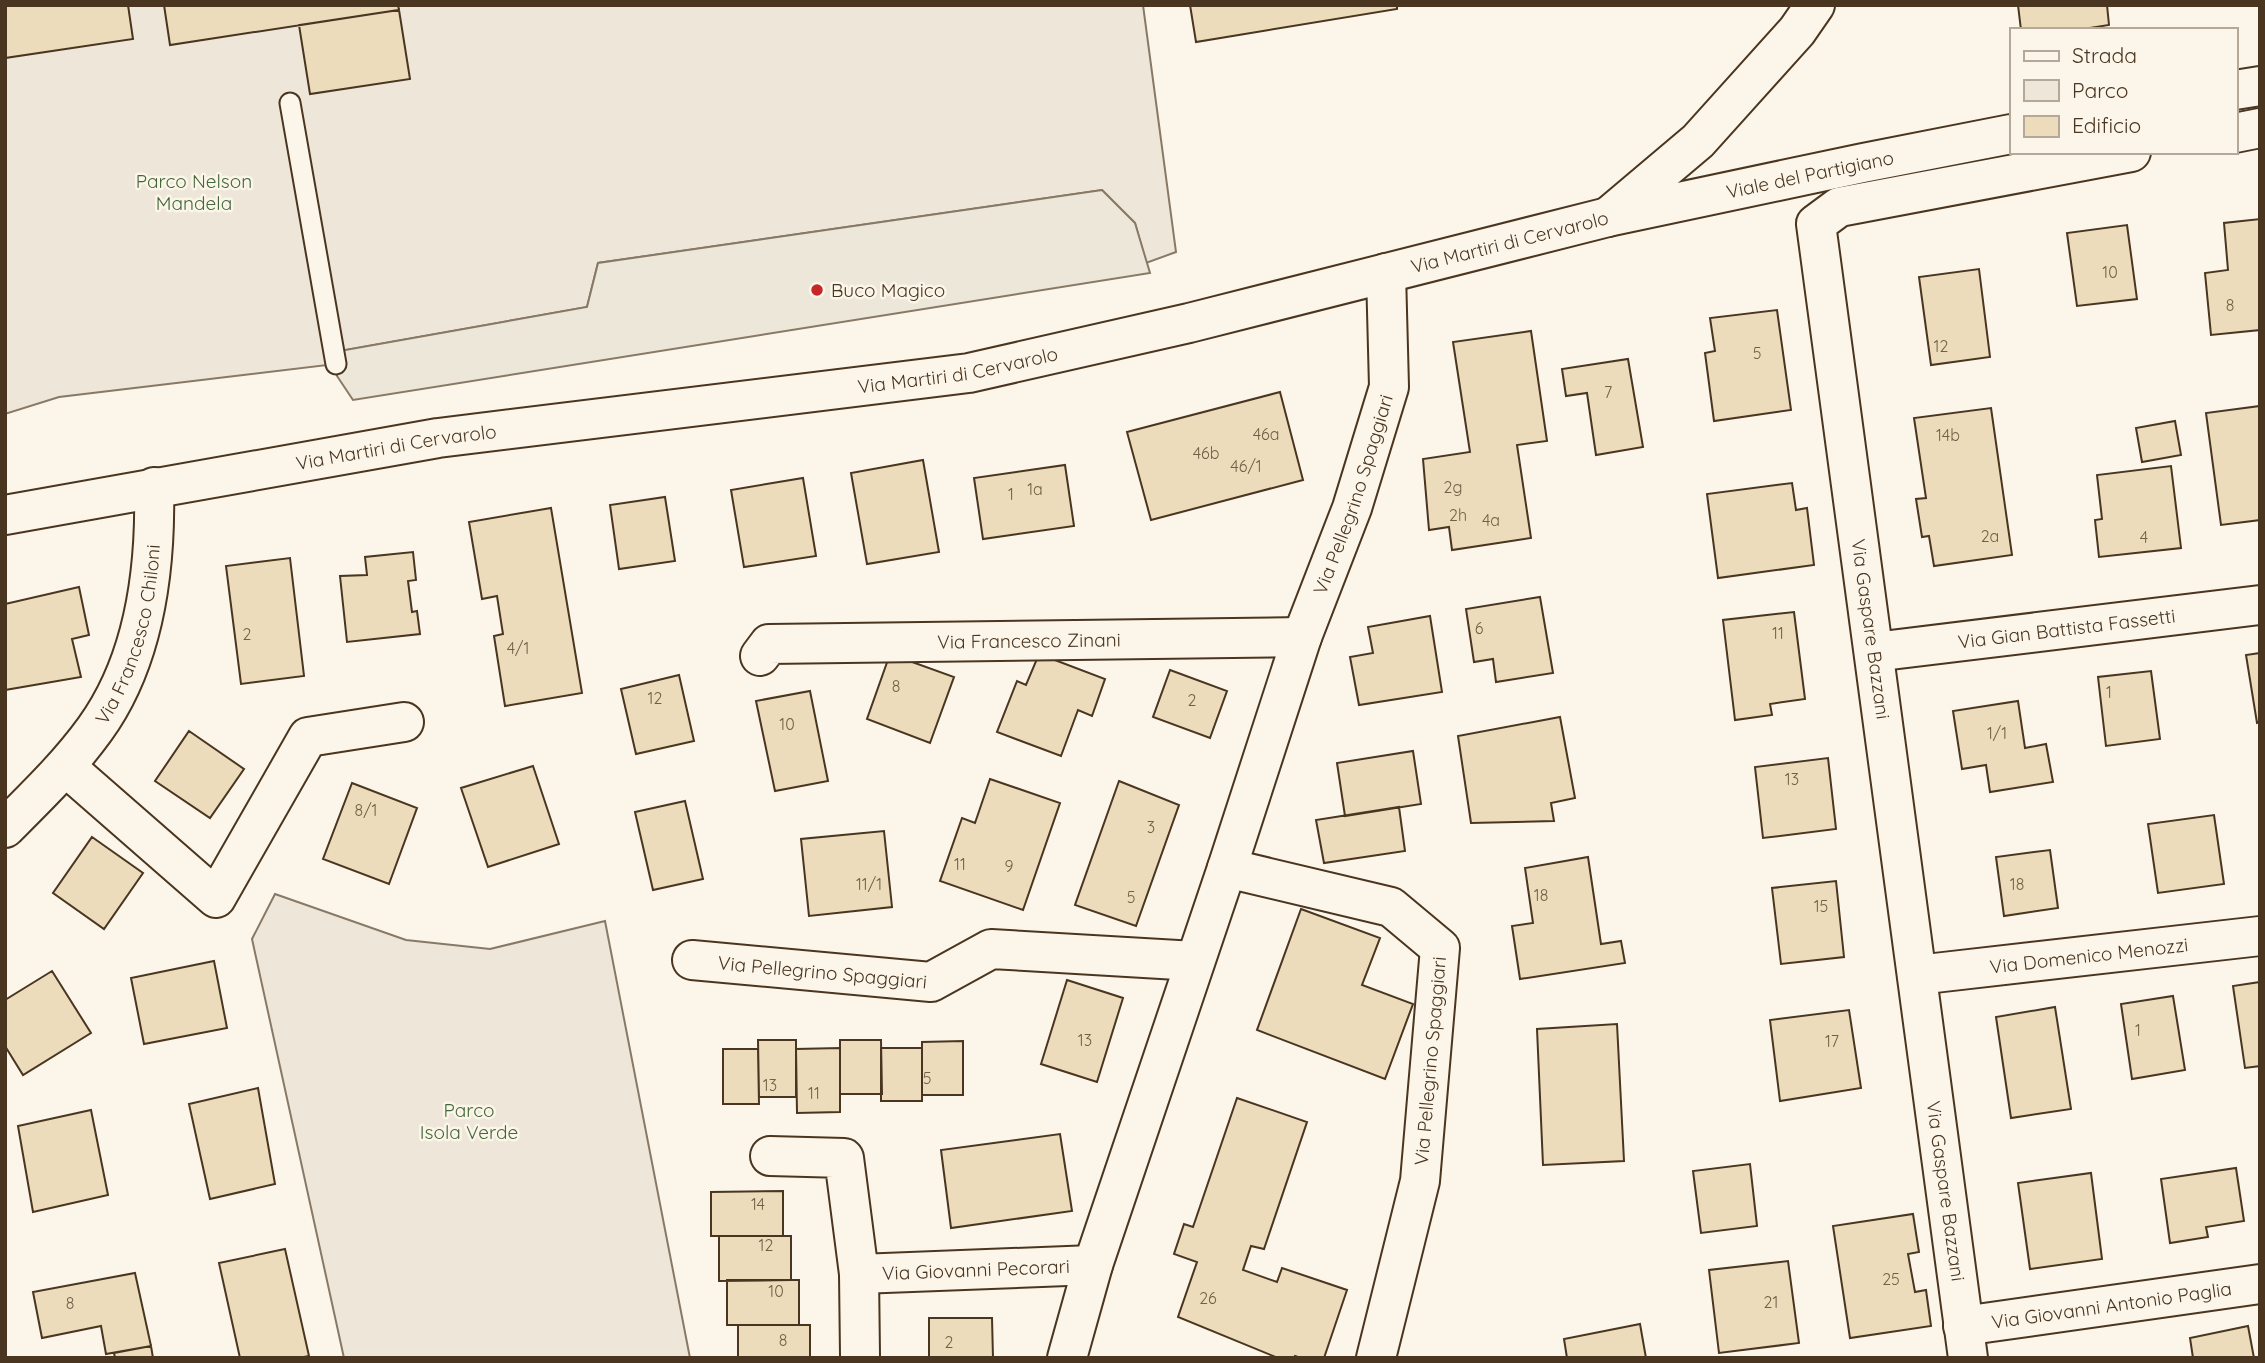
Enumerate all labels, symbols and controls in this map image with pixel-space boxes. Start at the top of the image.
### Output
legend [2010,28,2237,154]
text: Strada [2072,42,2137,68]
text: Parco [2072,77,2128,103]
text: Edificio [2072,112,2141,138]
street label: Viale del Partigiano [1724,145,1896,204]
park label: Parco Nelson Mandela [136,169,252,215]
street label: Via Martiri di Cervarolo [1408,205,1611,278]
house number: 10 [2102,262,2118,282]
place label: Buco Magico [831,278,945,302]
marker: Buco Magico [809,282,825,298]
house number: 8 [2226,295,2234,315]
house number: 12 [1934,336,1949,356]
street label: Via Martiri di Cervarolo [856,341,1060,399]
house number: 5 [1753,343,1761,363]
house number: 7 [1604,382,1612,402]
street label: Via Pellegrino Spaggiari [1308,392,1398,598]
street label: Via Martiri di Cervarolo [294,419,498,475]
house number: 46a [1253,424,1279,444]
house number: 14b [1936,425,1960,445]
house number: 46b [1193,443,1219,463]
house number: 46/1 [1230,456,1262,476]
house number: 2g [1444,477,1462,497]
house number: 1a [1027,479,1043,499]
house number: 1 [1008,484,1014,504]
house number: 2h [1449,505,1467,525]
house number: 4a [1482,510,1500,530]
house number: 2a [1981,526,1999,546]
house number: 4 [2140,527,2148,547]
street label: Via Gaspare Bazzani [1846,537,1896,721]
street label: Via Francesco Chiloni [90,544,165,729]
street label: Via Gian Battista Fassetti [1957,603,2177,654]
house number: 6 [1475,618,1484,638]
house number: 11 [1772,623,1784,643]
house number: 2 [243,624,252,644]
street label: Via Francesco Zinani [937,627,1121,654]
house number: 4/1 [507,638,529,658]
house number: 8 [892,676,900,696]
house number: 1 [2106,682,2112,702]
house number: 12 [648,688,663,708]
house number: 2 [1188,690,1197,710]
house number: 10 [779,714,795,734]
house number: 1/1 [1987,723,2007,743]
house number: 13 [1785,769,1799,789]
house number: 8/1 [355,800,377,820]
house number: 3 [1147,817,1155,837]
house number: 11 [954,854,966,874]
house number: 9 [1005,856,1014,876]
house number: 11/1 [856,874,882,894]
house number: 18 [2010,874,2024,894]
house number: 18 [1534,885,1548,905]
house number: 5 [1127,887,1135,907]
house number: 15 [1814,896,1828,916]
street label: Via Domenico Menozzi [1988,932,2189,979]
street label: Via Pellegrino Spaggiari [717,950,928,994]
street label: Via Pellegrino Spaggiari [1409,955,1451,1167]
house number: 1 [2135,1020,2141,1040]
house number: 13 [1078,1030,1092,1050]
house number: 17 [1825,1031,1839,1051]
house number: 5 [923,1068,931,1088]
house number: 13 [763,1075,777,1095]
house number: 11 [808,1083,820,1103]
park label: Parco Isola Verde [420,1098,518,1144]
street label: Via Gaspare Bazzani [1921,1099,1971,1283]
house number: 14 [751,1194,765,1214]
house number: 12 [759,1235,774,1255]
street label: Via Giovanni Pecorari [881,1254,1070,1285]
house number: 25 [1882,1269,1900,1289]
street label: Via Giovanni Antonio Paglia [1990,1276,2233,1334]
house number: 10 [768,1281,784,1301]
house number: 26 [1199,1288,1217,1308]
house number: 21 [1764,1292,1778,1312]
house number: 8 [66,1293,74,1313]
house number: 8 [779,1330,787,1350]
house number: 2 [945,1332,954,1352]

